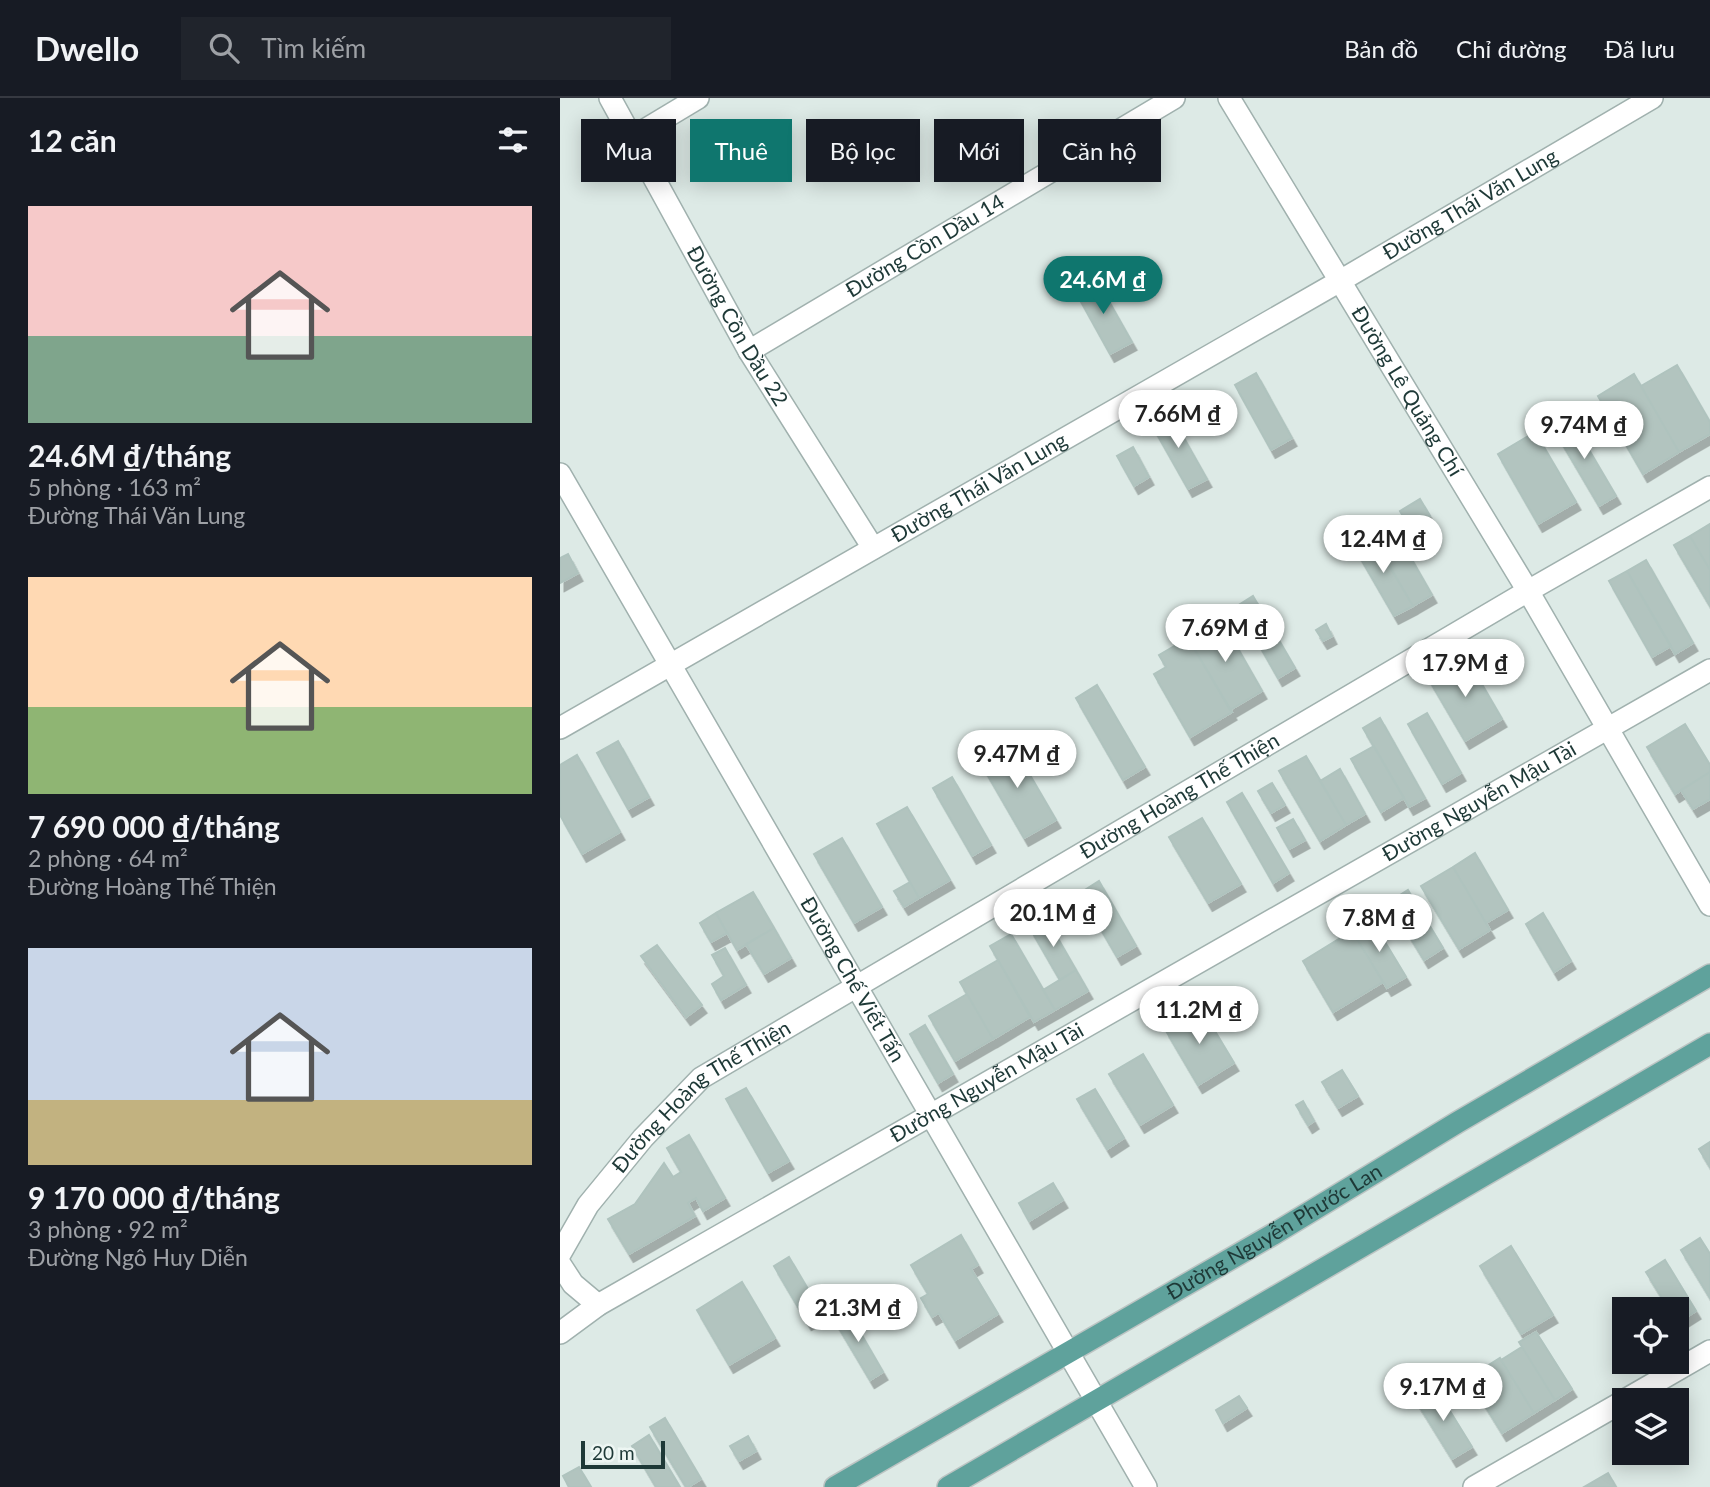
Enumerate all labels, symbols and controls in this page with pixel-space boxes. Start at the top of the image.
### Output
search box [181,17,671,80]
text: Dwello [35,28,139,68]
icon: search [205,29,243,67]
text: Tìm kiếm [261,32,366,64]
text: Bản đồ [1344,34,1418,63]
text: Chỉ đường [1456,34,1567,63]
text: Đã lưu [1605,34,1675,63]
chip: Mua [581,119,676,182]
chip: Thuê [690,119,792,182]
chip: Bộ lọc [806,119,920,182]
chip: Mới [934,119,1024,182]
chip: Căn hộ [1038,119,1161,182]
icon: filters [494,121,532,159]
text: 12 căn [28,122,117,158]
street label: Đường Thái Văn Lung [1378,142,1561,264]
street label: Đường Cồn Dầu 14 [840,188,1008,302]
street label: Đường Cồn Dầu 22 [683,241,794,410]
icon: home [217,252,343,378]
pin: 24.6M ₫ [1038,256,1168,316]
text: 24.6M ₫ [1059,265,1147,293]
street label: Đường Lê Quảng Chí [1347,301,1470,481]
pin: 7.66M ₫ [1113,390,1243,450]
text: 7.66M ₫ [1134,399,1222,427]
pin: 9.74M ₫ [1519,402,1649,461]
text: 9.74M ₫ [1540,410,1628,438]
street label: Đường Thái Văn Lung [886,426,1071,547]
text: 24.6M ₫/tháng [28,437,231,473]
text: 5 phòng · 163 m² [28,473,201,501]
text: Đường Thái Văn Lung [28,501,245,529]
pin: 12.4M ₫ [1318,516,1448,575]
text: 12.4M ₫ [1339,524,1427,552]
pin: 7.69M ₫ [1160,604,1290,664]
text: 7.69M ₫ [1181,613,1269,641]
icon: home [217,623,343,749]
pin: 17.9M ₫ [1400,640,1530,699]
text: 17.9M ₫ [1421,648,1509,676]
street label: Đường Hoàng Thế Thiện [1075,726,1283,863]
pin: 9.47M ₫ [952,730,1082,790]
street label: Đường Nguyễn Mậu Tài [1377,735,1580,866]
text: 9.47M ₫ [973,739,1061,767]
text: 7 690 000 ₫/tháng [28,808,280,844]
text: 2 phòng · 64 m² [28,844,188,872]
text: Đường Hoàng Thế Thiện [28,872,277,900]
pin: 20.1M ₫ [988,890,1118,949]
street label: Đường Chế Viết Tấn [796,892,911,1066]
pin: 7.8M ₫ [1322,894,1436,954]
text: 20.1M ₫ [1009,898,1097,926]
text: 7.8M ₫ [1342,903,1416,931]
pin: 11.2M ₫ [1134,986,1264,1046]
icon: home [217,994,343,1120]
text: 11.2M ₫ [1155,995,1243,1023]
street label: Đường Hoàng Thế Thiện [606,1014,794,1177]
street label: Đường Nguyễn Mậu Tài [885,1016,1087,1147]
street label: Đường Nguyễn Phước Lan [1162,1157,1386,1304]
text: 9 170 000 ₫/tháng [28,1179,280,1215]
text: 3 phòng · 92 m² [28,1215,188,1243]
text: Đường Ngô Huy Diễn [28,1243,248,1271]
pin: 21.3M ₫ [793,1284,923,1344]
text: 21.3M ₫ [814,1293,902,1321]
map controls [1612,1297,1689,1465]
button: locate [1612,1297,1689,1374]
pin: 9.17M ₫ [1378,1364,1508,1423]
text: 9.17M ₫ [1399,1372,1487,1400]
button: layers [1612,1388,1689,1465]
scale bar [581,1438,665,1470]
text: 20 m [592,1441,635,1464]

